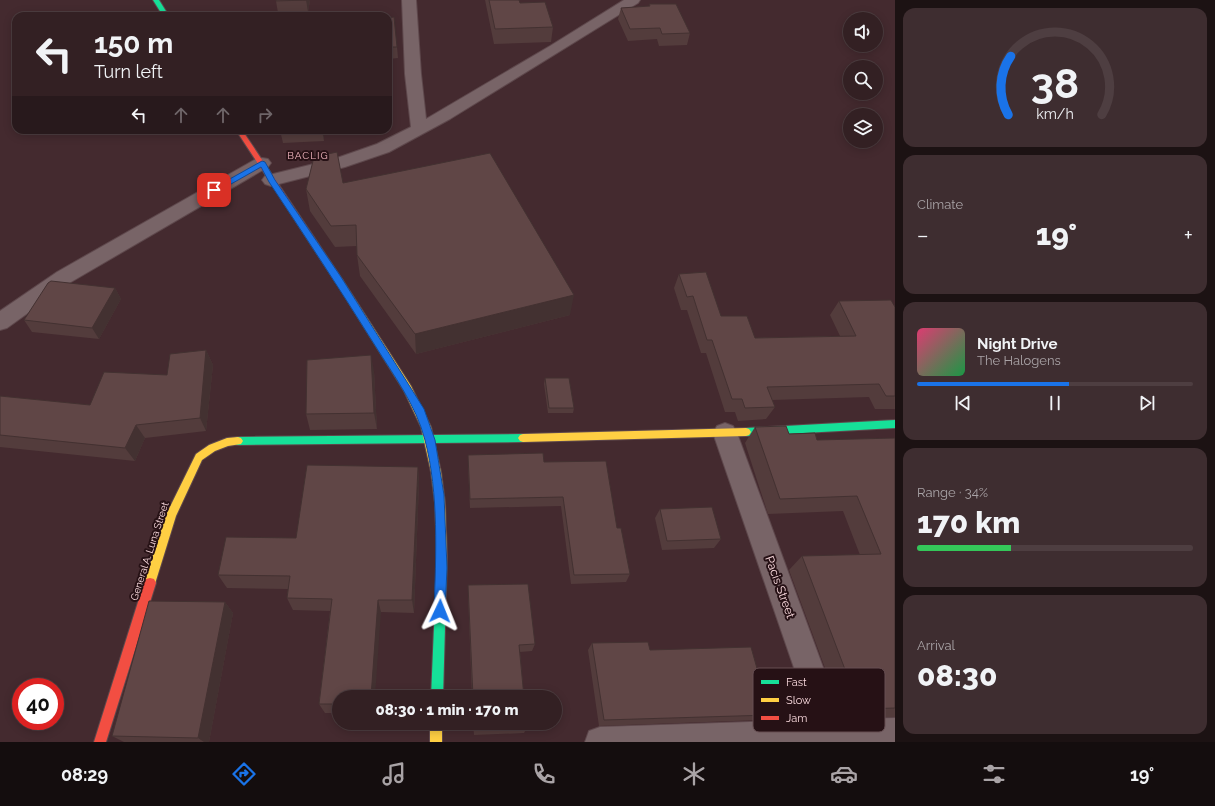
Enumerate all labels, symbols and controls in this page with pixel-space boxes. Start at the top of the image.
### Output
map controls [843,12,883,148]
button: sound [843,12,883,52]
text: 150 m [94,27,173,60]
icon: left [28,28,80,80]
text: 38 [1031,59,1079,108]
button: search [843,60,883,100]
text: Turn left [94,61,163,82]
icon: left [128,104,150,126]
icon: ahead [170,104,192,126]
icon: ahead [212,104,234,126]
icon: right [254,104,276,126]
text: km/h [1036,106,1074,122]
button: layers [843,108,883,148]
district label: BACLIG [287,150,329,161]
pin [197,173,231,207]
icon: arrive [203,179,225,201]
text: Climate [917,197,963,212]
text: 19° [1036,217,1077,252]
text: − [917,222,929,248]
text: + [1184,222,1193,248]
text: Night Drive [977,335,1057,353]
text: The Halogens [977,353,1061,368]
icon: previous [952,392,974,414]
icon: pause [1044,392,1066,414]
icon: next [1136,392,1158,414]
text: Range · 34% [917,485,988,500]
street label: General A. Luna Street [128,500,171,602]
text: 170 km [917,505,1020,540]
street label: Pacis Street [762,554,798,620]
position arrow [419,590,461,632]
text: Arrival [917,638,955,653]
text: 08:30 [917,658,997,693]
legend [753,668,885,732]
text: Fast [786,676,807,689]
speed limit sign: 40 [12,678,64,730]
text: Slow [786,694,811,707]
text: 08:30 · 1 min · 170 m [376,701,518,719]
text: Jam [786,712,807,725]
icon: directions [230,760,258,788]
icon: music [380,760,408,788]
icon: phone [530,760,558,788]
icon: climate [680,760,708,788]
icon: car [830,760,858,788]
icon: filters [980,760,1008,788]
text: 08:29 [61,764,108,785]
text: 19° [1130,764,1154,785]

